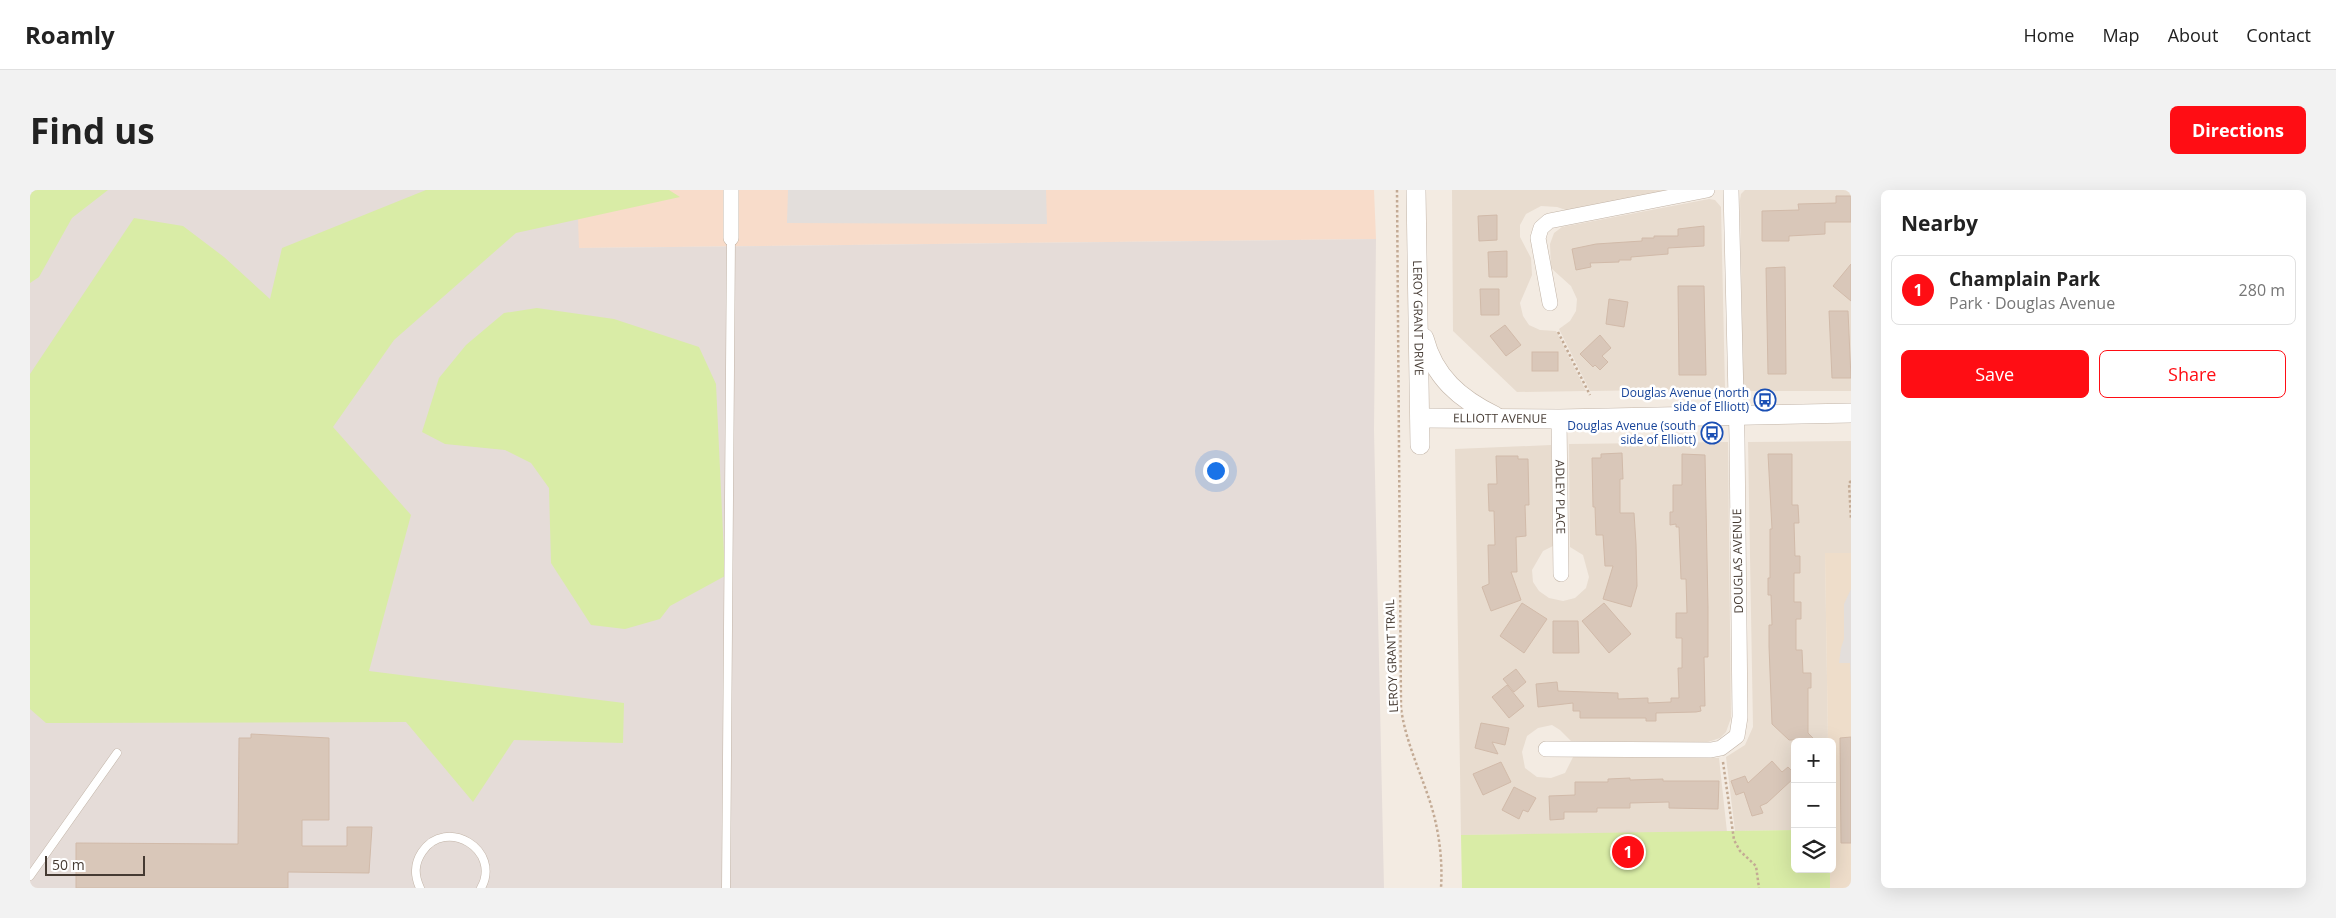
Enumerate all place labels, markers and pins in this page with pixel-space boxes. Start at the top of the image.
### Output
place label: Douglas Avenue (north side of Elliott) [1621,384,1749,415]
bus stop icon: Douglas Avenue (north side of Elliott) [1753,388,1777,412]
place label: Douglas Avenue (south side of Elliott) [1567,417,1696,448]
bus stop icon: Douglas Avenue (south side of Elliott) [1700,421,1724,445]
pin: 1 [1612,833,1644,871]

